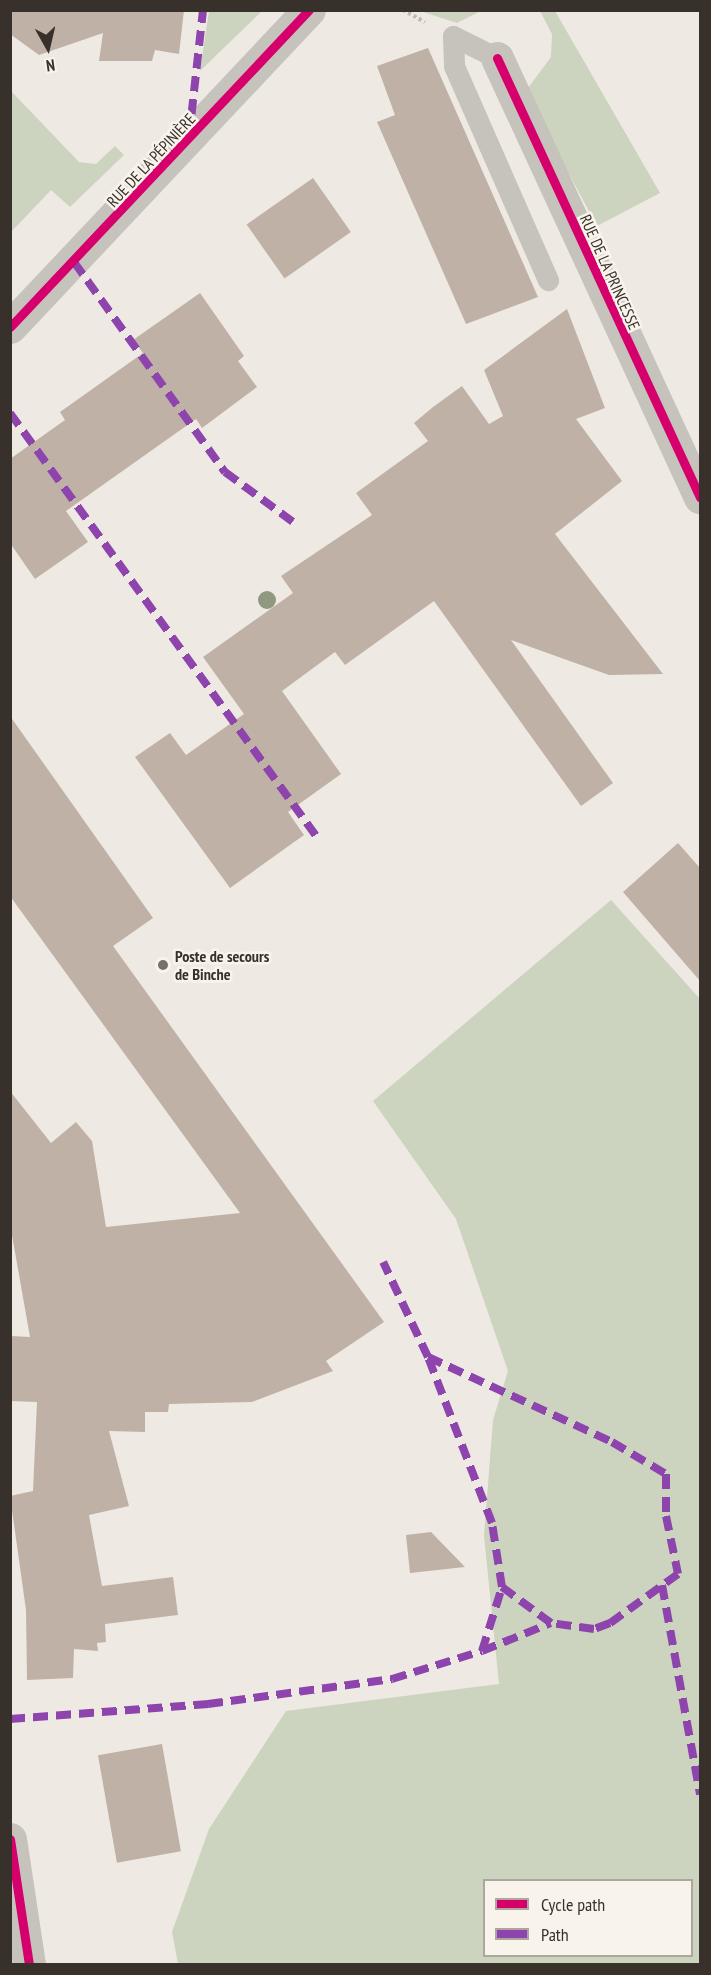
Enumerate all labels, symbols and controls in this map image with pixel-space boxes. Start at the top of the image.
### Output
north arrow [18,18,78,78]
text: N [45,55,56,76]
street label: RUE DE LA PÉPINIÈRE [103,109,199,211]
street label: RUE DE LA PRINCESSE [576,211,644,333]
place label: Poste de secours de Binche [175,946,269,984]
marker: Poste de secours de Binche [156,958,170,972]
legend [483,1879,693,1957]
text: Cycle path [541,1893,605,1916]
text: Path [541,1923,569,1946]

